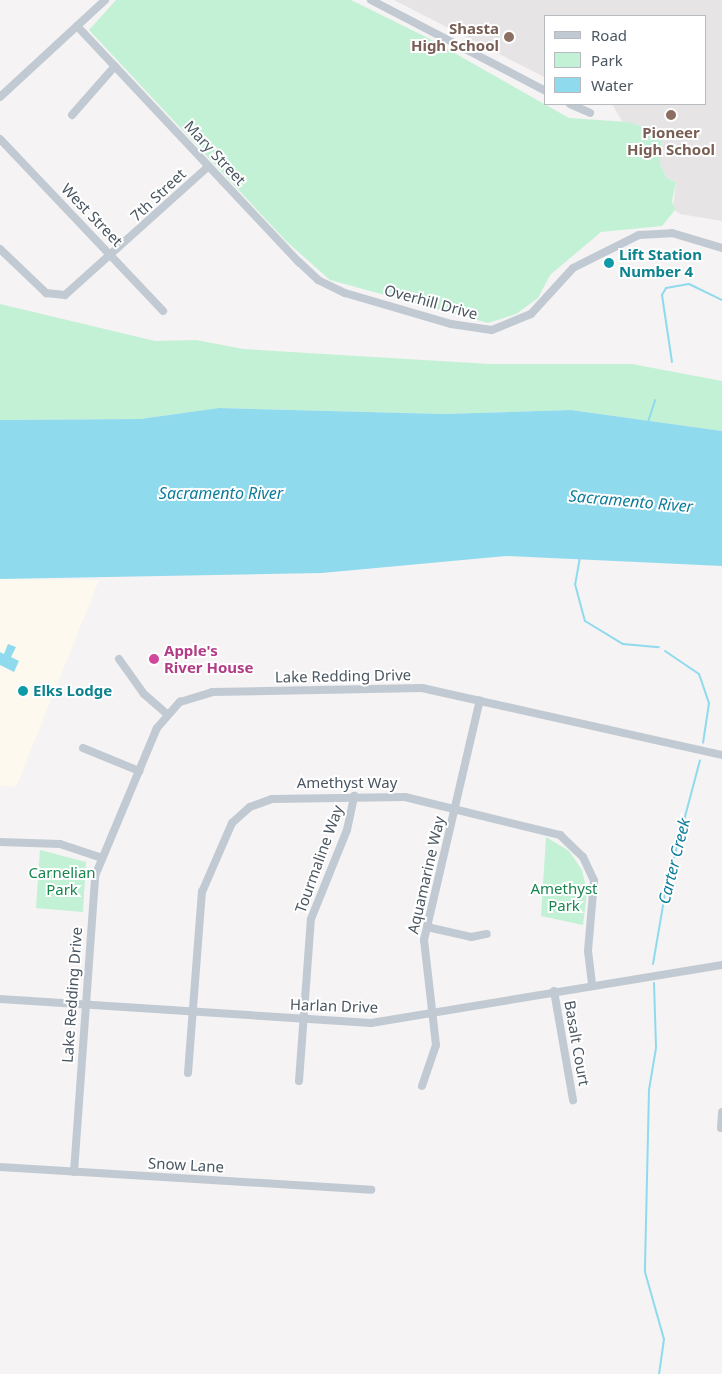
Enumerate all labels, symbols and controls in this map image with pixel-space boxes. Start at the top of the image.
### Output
legend [544,15,707,105]
place label: Shasta High School [411,19,499,54]
text: Road [591,25,627,45]
marker: Shasta High School [503,31,515,43]
text: Park [591,50,623,70]
text: Water [591,75,633,95]
marker: Pioneer High School [665,109,677,121]
street label: Mary Street [181,117,249,189]
place label: Pioneer High School [627,123,715,158]
street label: 7th Street [127,165,189,225]
street label: West Street [58,180,126,250]
place label: Lift Station Number 4 [619,245,702,280]
marker: Lift Station Number 4 [603,257,615,269]
street label: Overhill Drive [382,281,480,323]
water label: Sacramento River [159,483,283,503]
water label: Sacramento River [568,486,694,516]
place label: Apple's River House [164,641,254,676]
marker: Apple's River House [148,653,160,665]
street label: Lake Redding Drive [275,666,411,686]
place label: Elks Lodge [33,682,112,700]
marker: Elks Lodge [17,685,29,697]
street label: Amethyst Way [297,774,397,792]
street label: Tourmaline Way [291,803,347,915]
street label: Aquamarine Way [404,814,448,936]
water label: Carter Creek [654,816,694,906]
park label: Carnelian Park [28,863,96,898]
park label: Amethyst Park [530,879,598,914]
street label: Lake Redding Drive [58,926,86,1064]
street label: Harlan Drive [290,995,378,1017]
street label: Basalt Court [561,999,593,1087]
street label: Snow Lane [148,1154,224,1176]

